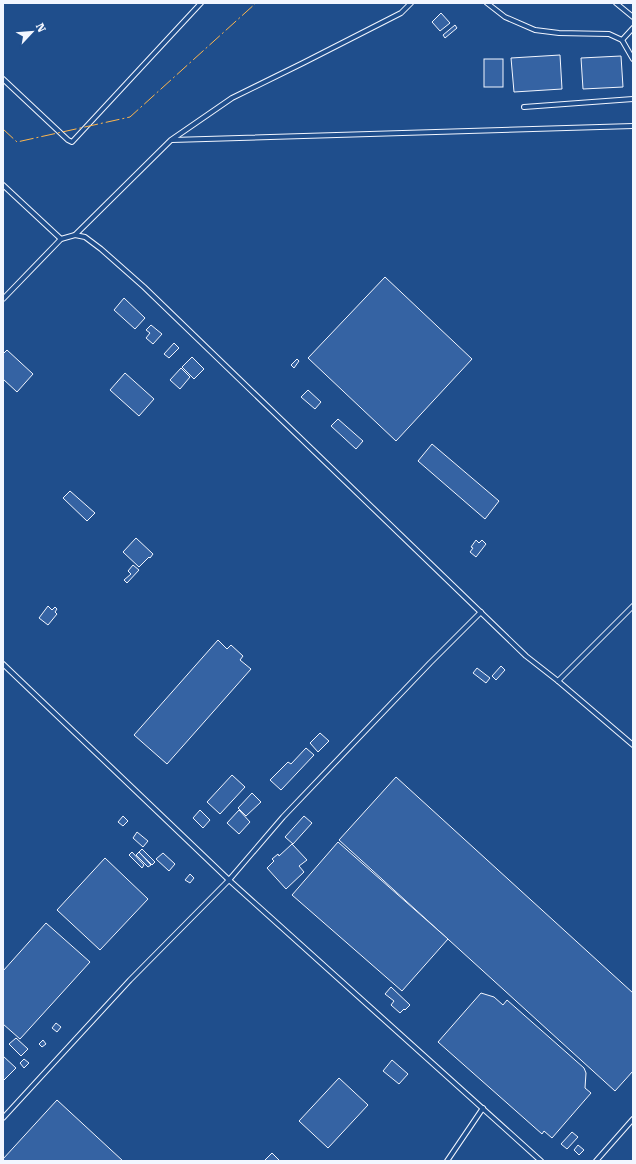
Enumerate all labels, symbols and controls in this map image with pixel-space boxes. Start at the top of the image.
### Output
north arrow [12,12,52,52]
text: N [33,21,48,35]

